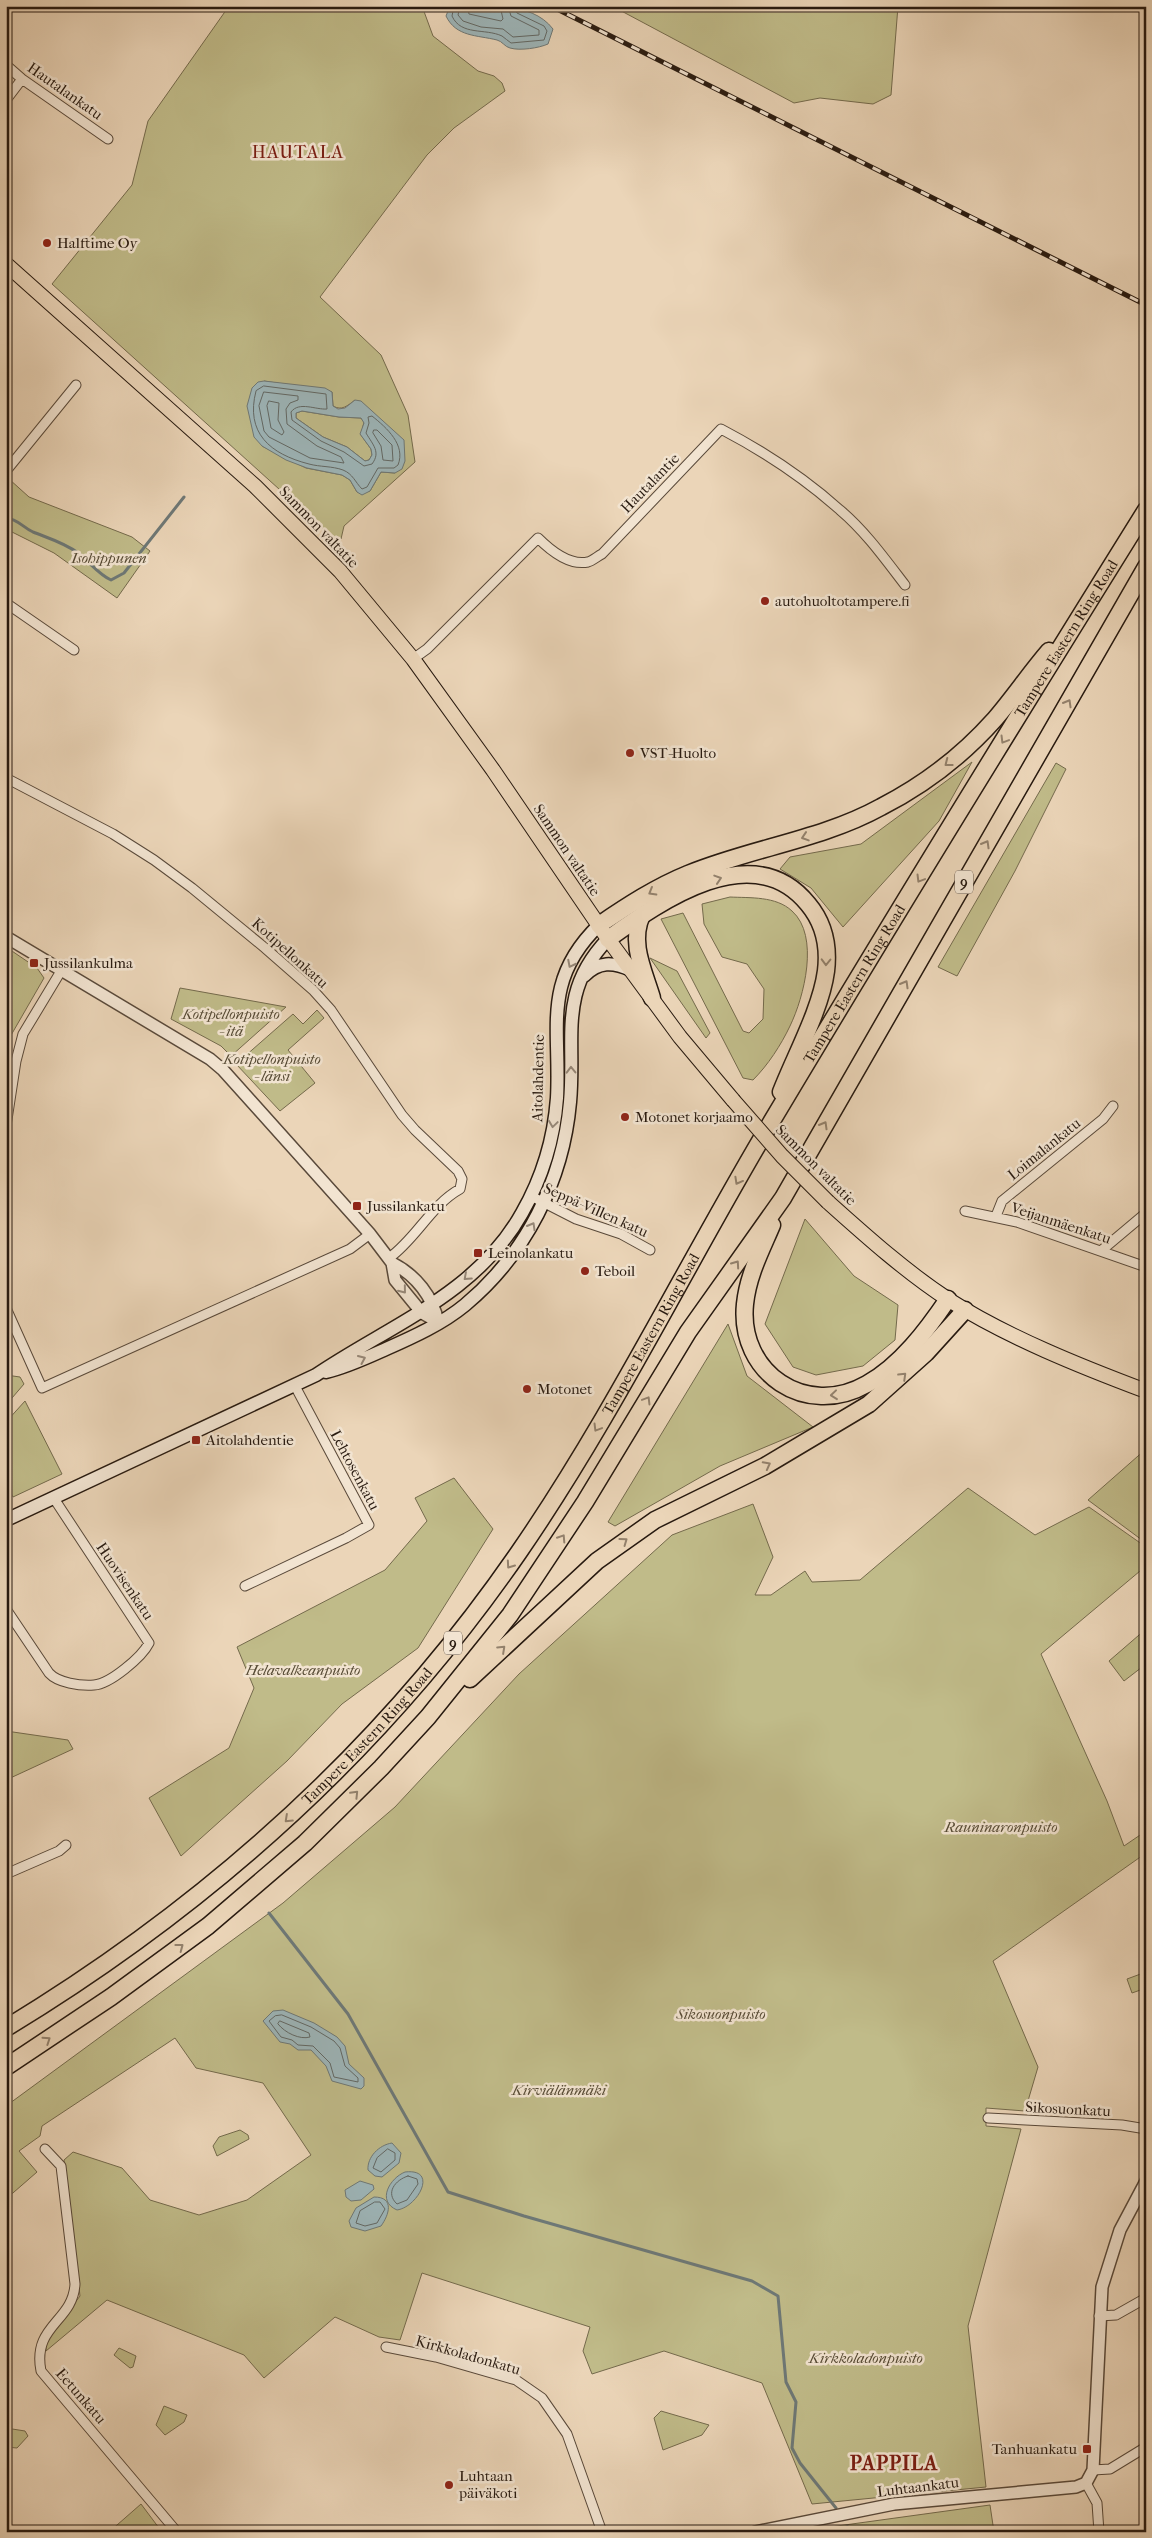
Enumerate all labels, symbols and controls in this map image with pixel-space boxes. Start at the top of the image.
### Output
street label: Hautalankatu [24,58,107,124]
district label: HAUTALA [252,142,344,163]
place label: Halftime Oy [57,234,139,252]
marker: Halftime Oy [41,237,53,249]
street label: Hautalantie [617,449,683,517]
street label: Sammon valtatie [275,482,363,572]
park label: Isohippunen [70,549,147,567]
street label: Tampere Eastern Ring Road [1011,556,1122,721]
place label: autohuoltotampere.fi [775,592,910,610]
marker: autohuoltotampere.fi [759,595,771,607]
one-way arrow [1061,699,1071,708]
one-way arrow [1001,734,1011,743]
place label: VST-Huolto [639,744,717,762]
marker: VST-Huolto [624,747,636,759]
one-way arrow [944,757,954,766]
street label: Sammon valtatie [530,801,605,900]
one-way arrow [801,832,810,842]
one-way arrow [980,840,990,849]
road number: 9 [955,870,973,894]
one-way arrow [917,873,926,882]
one-way arrow [713,875,722,885]
one-way arrow [649,885,658,895]
street label: Tampere Eastern Ring Road [800,901,910,1067]
street label: Kotipellonkatu [248,914,332,992]
place label: Jussilankulma [43,954,134,972]
marker: Jussilankulma [28,957,40,969]
one-way arrow [821,958,831,966]
one-way arrow [567,959,577,968]
one-way arrow [899,981,909,990]
park label: Kotipellonpuisto - itä [181,1005,280,1040]
street label: Aitolahdentie [528,1033,548,1123]
park label: Kotipellonpuisto - länsi [222,1050,321,1085]
one-way arrow [566,1066,576,1074]
place label: Motonet korjaamo [635,1108,753,1126]
marker: Motonet korjaamo [619,1111,631,1123]
street label: Loimalankatu [1004,1114,1085,1184]
one-way arrow [549,1119,559,1128]
street label: Sammon valtatie [772,1121,861,1210]
one-way arrow [818,1122,828,1131]
one-way arrow [734,1175,744,1184]
street label: Seppä-Villen katu [541,1179,651,1241]
place label: Jussilankatu [366,1197,445,1215]
street label: Veijanmäenkatu [1008,1198,1114,1248]
marker: Jussilankatu [351,1200,363,1212]
one-way arrow [525,1222,535,1231]
place label: Leinolankatu [488,1244,574,1262]
marker: Leinolankatu [472,1247,484,1259]
street label: Tampere Eastern Ring Road [598,1250,704,1418]
one-way arrow [730,1260,739,1270]
place label: Teboil [595,1262,635,1280]
marker: Teboil [579,1265,591,1277]
one-way arrow [464,1272,473,1281]
one-way arrow [397,1284,405,1293]
one-way arrow [357,1355,366,1366]
one-way arrow [897,1373,906,1382]
place label: Motonet [537,1380,593,1398]
marker: Motonet [521,1383,533,1395]
one-way arrow [829,1389,837,1400]
one-way arrow [641,1396,650,1405]
one-way arrow [594,1423,604,1432]
street label: Lehtosenkatu [326,1427,384,1513]
place label: Aitolahdentie [205,1431,294,1449]
marker: Aitolahdentie [190,1434,202,1446]
one-way arrow [762,1461,771,1471]
one-way arrow [556,1535,565,1544]
one-way arrow [618,1538,628,1547]
street label: Huovisenkatu [93,1539,158,1624]
one-way arrow [507,1560,516,1569]
road number: 9 [444,1632,462,1655]
one-way arrow [497,1646,506,1655]
park label: Helavalkeanpuisto [245,1661,360,1679]
street label: Tampere Eastern Ring Road [298,1663,437,1809]
one-way arrow [349,1791,358,1800]
one-way arrow [285,1813,294,1822]
park label: Rauninaronpuisto [943,1818,1058,1836]
one-way arrow [174,1944,184,1953]
park label: Sikosuonpuisto [675,2005,766,2023]
one-way arrow [41,2037,51,2046]
park label: Kirviälänmäki [511,2081,608,2099]
street label: Sikosuonkatu [1025,2098,1112,2120]
street label: Kirkkoladonkatu [414,2331,523,2379]
park label: Kirkkoladonpuisto [808,2349,923,2367]
street label: Eetunkatu [52,2365,110,2428]
place label: Tanhuankatu [992,2440,1077,2458]
marker: Tanhuankatu [1081,2443,1093,2455]
district label: PAPPILA [850,2452,938,2475]
place label: Luhtaan päiväkoti [458,2467,518,2502]
street label: Luhtaankatu [876,2473,960,2501]
marker: Luhtaan päiväkoti [443,2479,455,2491]

